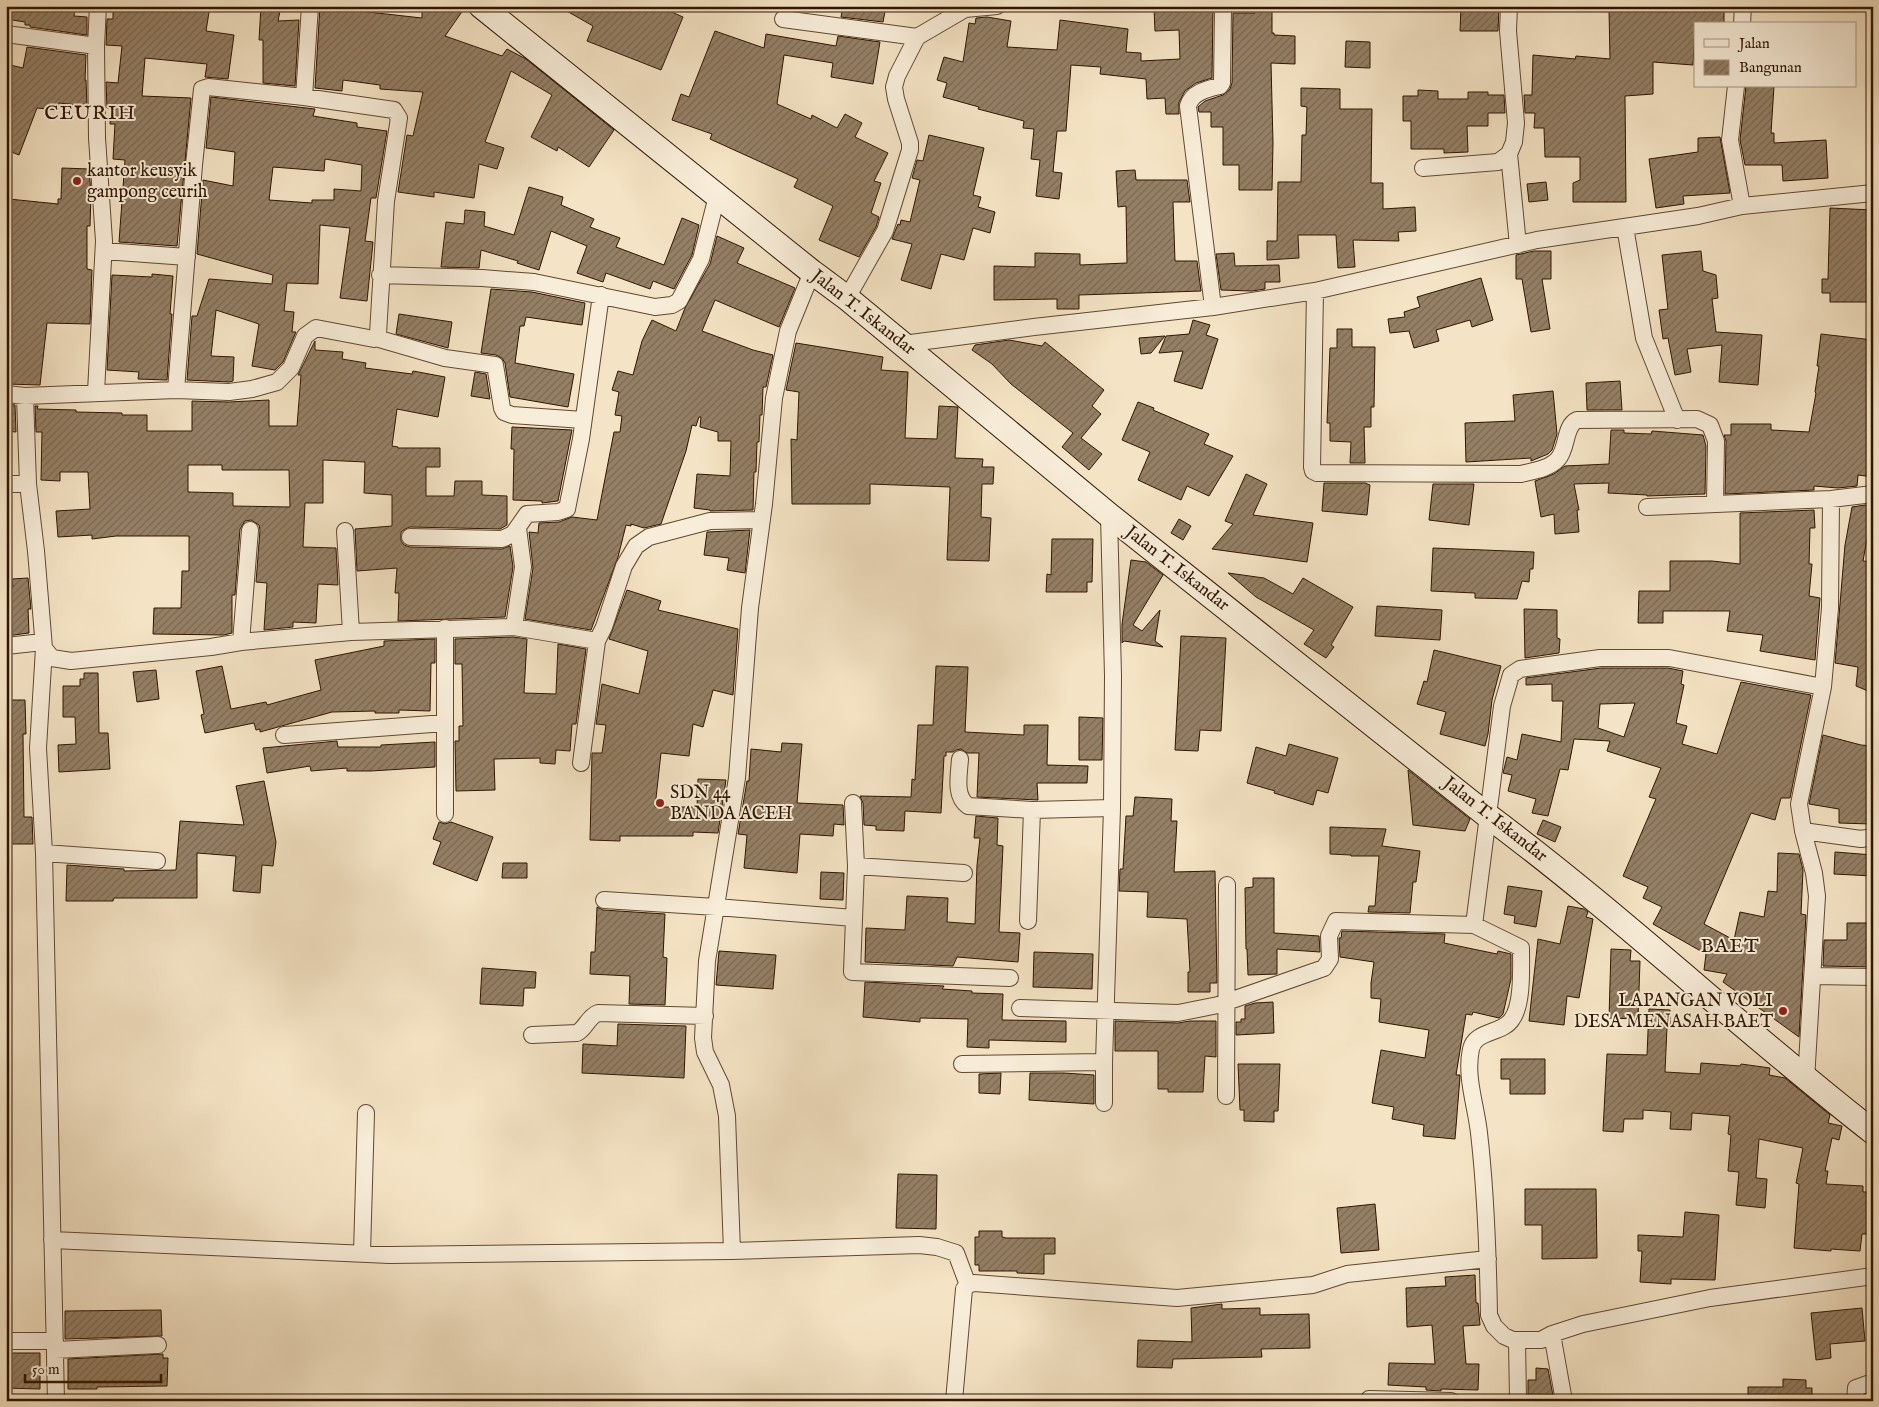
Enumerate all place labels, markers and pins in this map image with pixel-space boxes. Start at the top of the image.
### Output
place label: kantor keusyik gampong ceurih [87,160,208,204]
marker: kantor keusyik gampong ceurih [71,175,83,187]
place label: SDN 44 BANDA ACEH [670,782,793,826]
marker: SDN 44 BANDA ACEH [654,797,666,809]
place label: LAPANGAN VOLI DESA MENASAH BAET [1574,990,1773,1034]
marker: LAPANGAN VOLI DESA MENASAH BAET [1777,1005,1789,1017]

